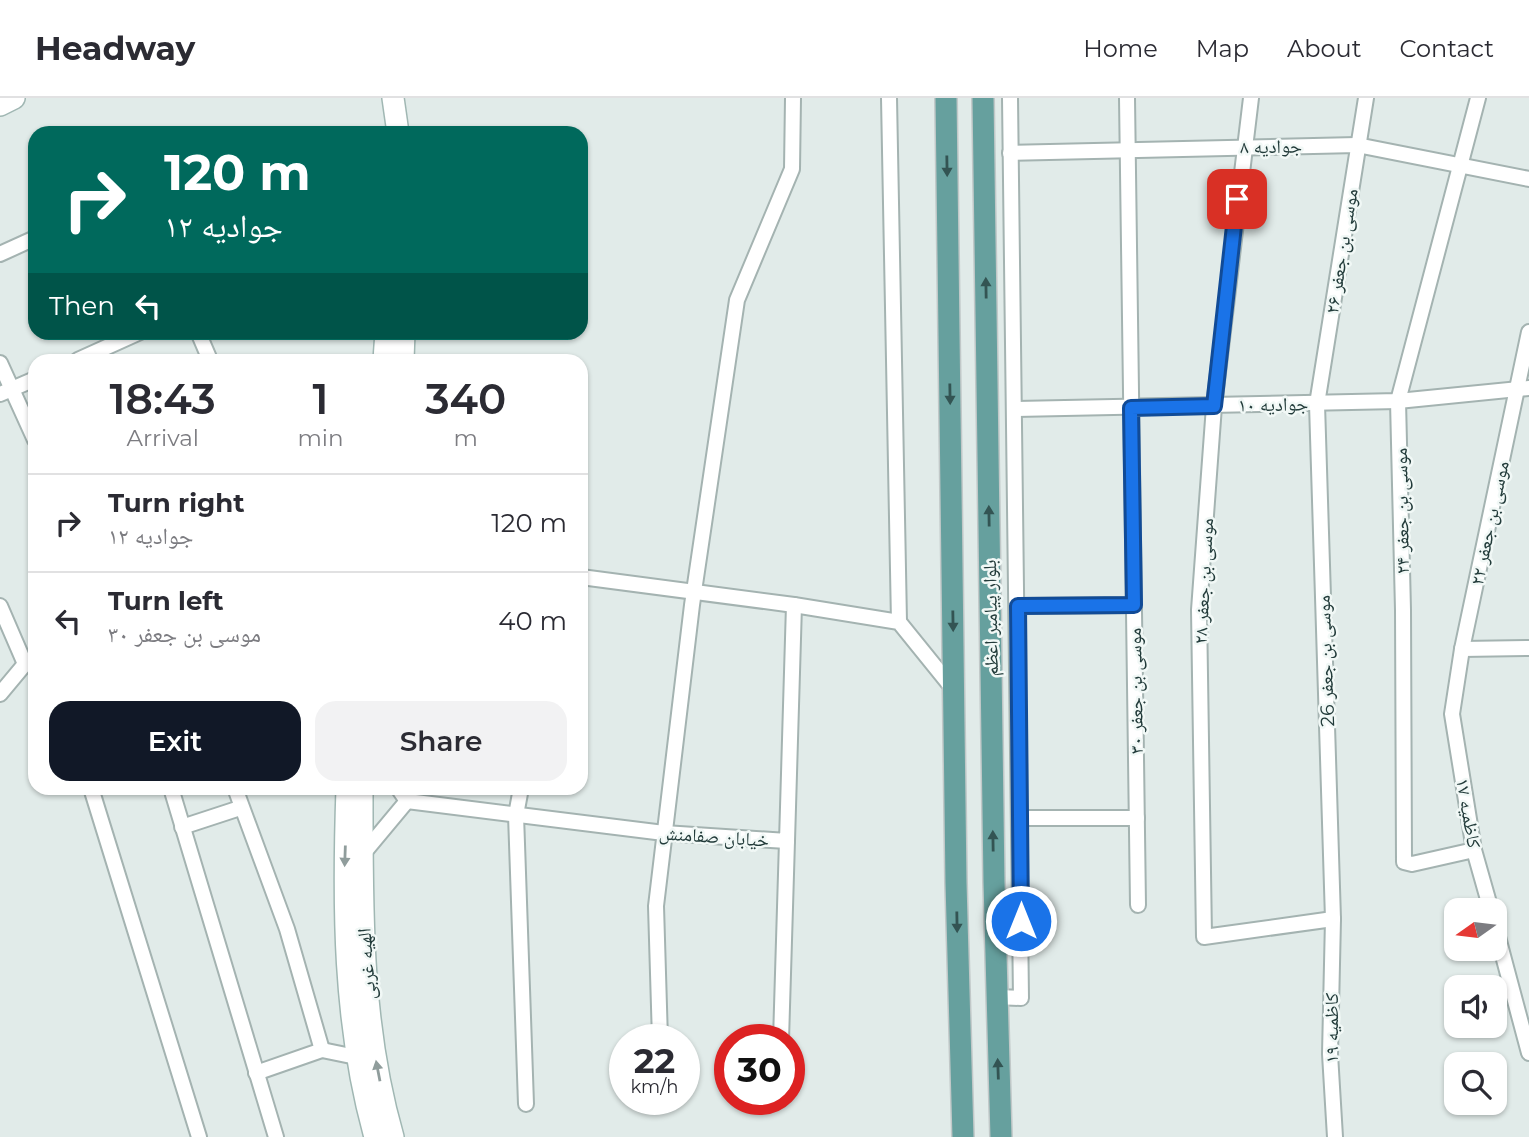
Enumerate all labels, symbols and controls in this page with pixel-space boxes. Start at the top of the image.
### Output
text: Headway [35,28,195,68]
text: Home [1083,34,1158,63]
text: Map [1196,34,1249,63]
text: About [1287,34,1361,63]
text: Contact [1399,34,1494,63]
street label: جوادیه ۸ [1240,134,1302,159]
text: 120 m [164,143,311,202]
icon: right [49,154,140,245]
one-way arrow [941,155,953,177]
pin [1207,169,1267,229]
icon: arrive [1218,180,1256,218]
street label: موسی بن جعفر ۲۶ [1320,187,1363,315]
text: جوادیه ۱۲ [164,206,283,245]
one-way arrow [980,277,991,299]
icon: left [129,287,167,325]
text: Then [49,290,115,322]
text: 18:43 [110,373,216,425]
text: 1 [312,373,328,425]
text: 340 [425,373,506,425]
one-way arrow [944,383,956,405]
street label: جوادیه ۱۰ [1238,392,1308,417]
text: Arrival [126,424,199,452]
text: min [297,424,344,452]
text: m [454,424,478,452]
street label: موسی بن جعفر ۲۴ [1389,448,1414,574]
street label: موسی بن جعفر ۲۲ [1465,459,1514,587]
text: Turn right [108,487,244,519]
icon: right [49,504,87,542]
one-way arrow [983,505,994,527]
text: 120 m [491,507,567,539]
street label: موسی بن جعفر ۲۸ [1189,517,1218,645]
text: جوادیه ۱۲ [108,522,193,550]
street label: بلوار پیامبر اعظم [978,559,1004,677]
text: Turn left [108,585,224,617]
street label: موسی بن جعفر 26 [1312,595,1339,727]
icon: left [49,602,87,640]
text: 40 m [498,605,567,637]
one-way arrow [947,610,959,632]
text: موسی بن جعفر ۳۰ [108,620,261,648]
street label: موسی بن جعفر ۳۰ [1123,628,1148,754]
button: Exit [49,701,301,781]
button: Share [315,701,567,781]
street label: کاظمیه ۱۷ [1451,776,1486,850]
street label: خیابان صفامنش [658,821,770,852]
one-way arrow [987,830,999,852]
one-way arrow [339,845,350,867]
position arrow [984,884,1058,958]
north arrow [1444,898,1507,961]
map controls [1444,898,1507,1115]
one-way arrow [951,911,963,933]
street label: الهیه غربی [353,927,380,1001]
button: sound [1444,975,1507,1038]
street label: کاظمیه ۱۹ [1320,993,1343,1063]
speed limit sign: 30 [714,1024,805,1115]
text: 22 [634,1039,675,1082]
button: search [1444,1052,1507,1115]
one-way arrow [993,1058,1004,1080]
one-way arrow [372,1060,383,1082]
text: km/h [630,1076,679,1098]

